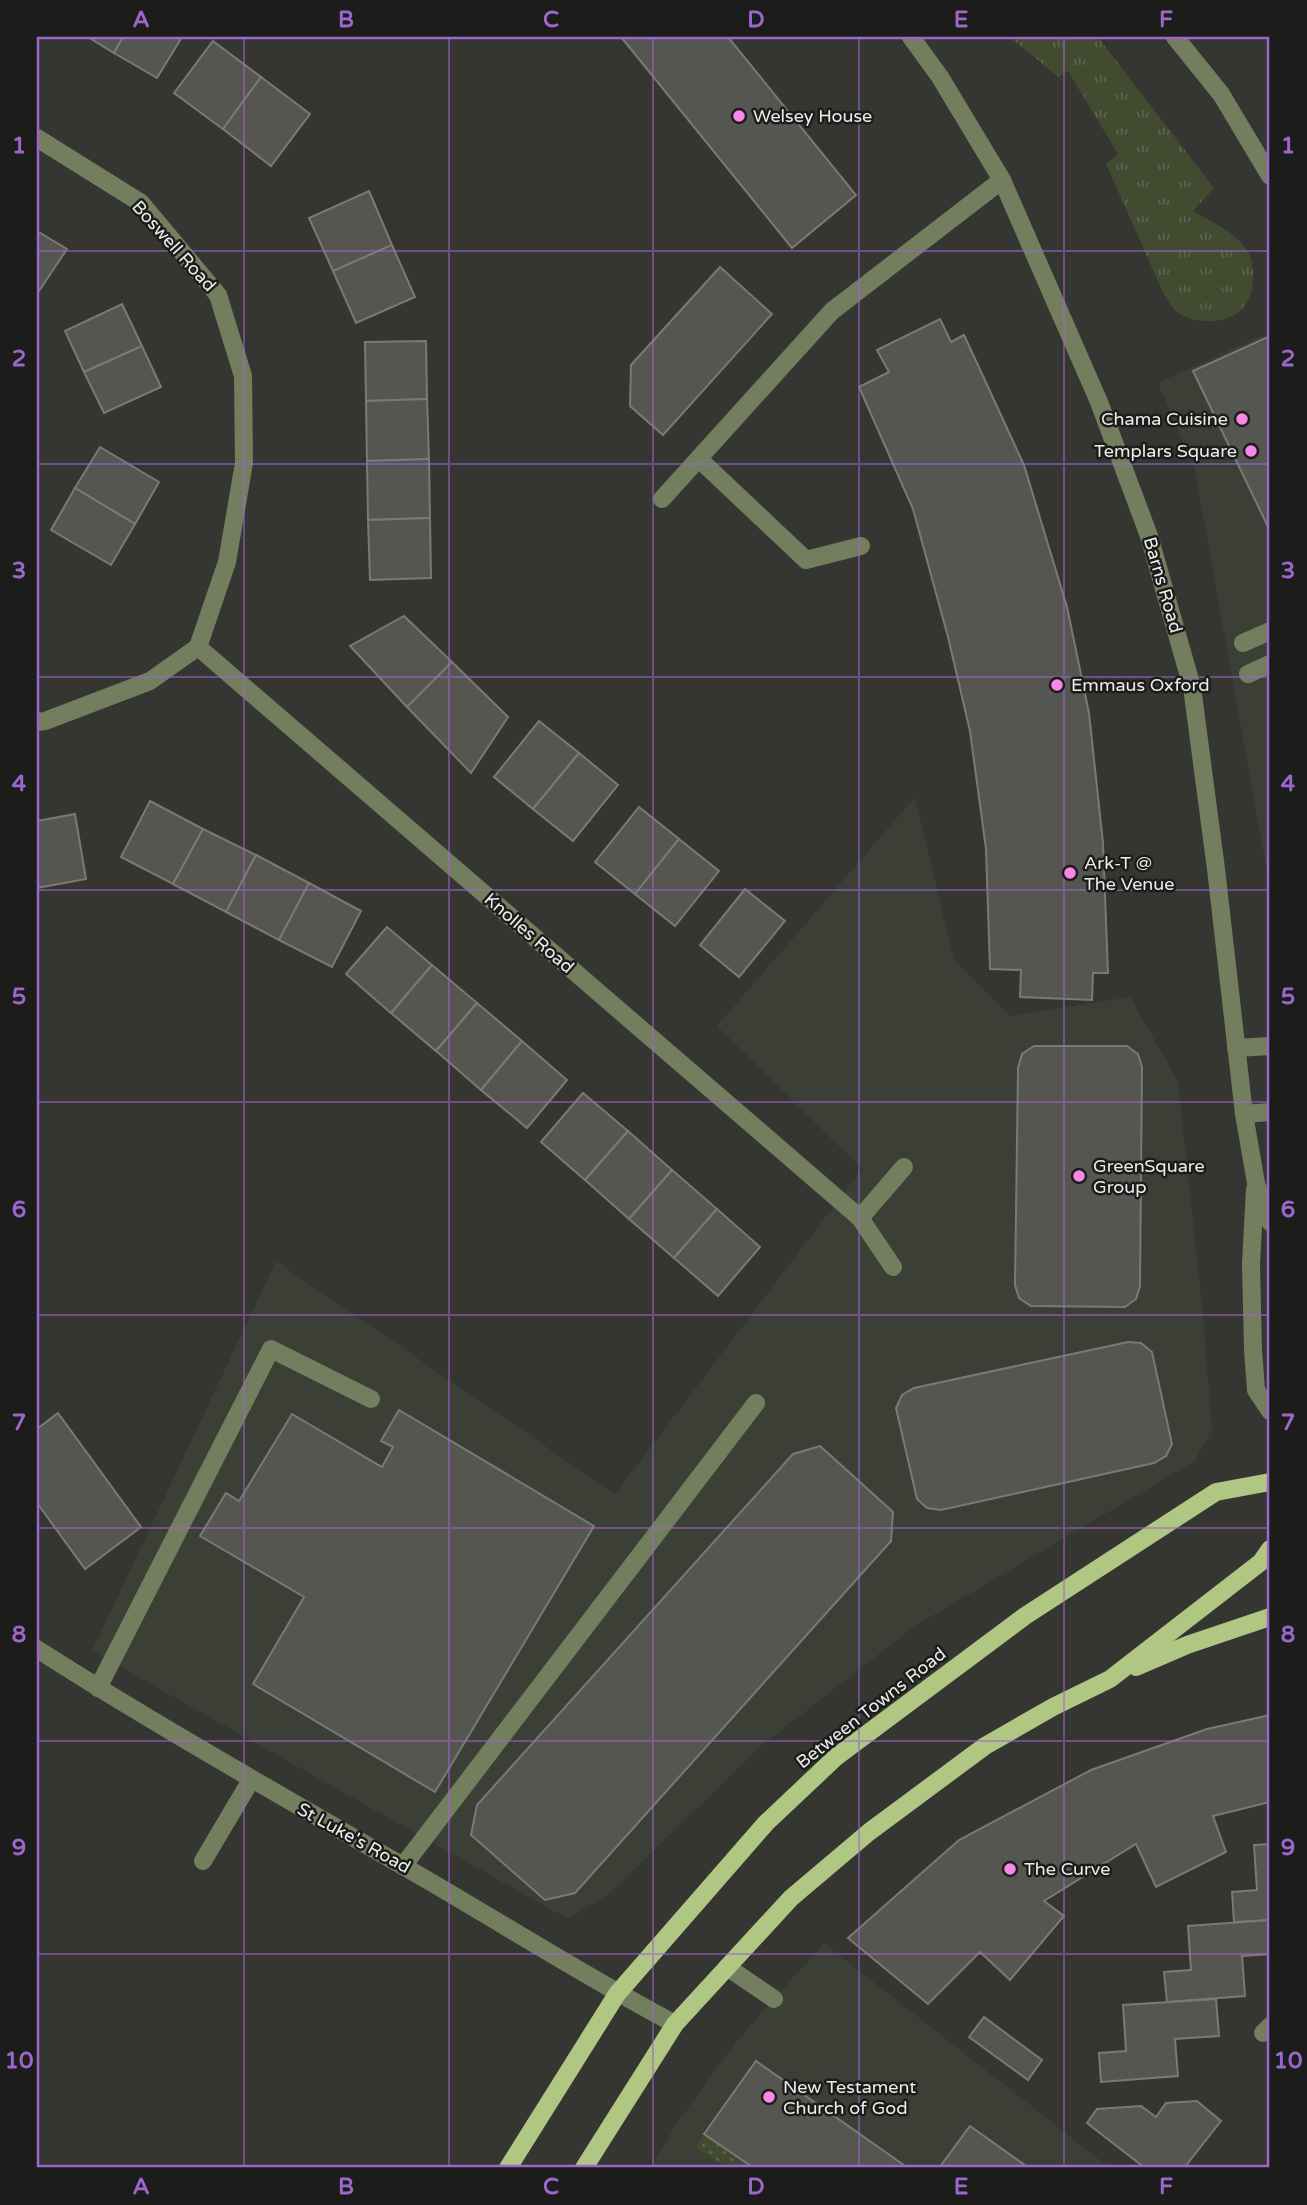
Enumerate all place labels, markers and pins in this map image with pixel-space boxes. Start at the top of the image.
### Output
place label: Welsey House [753,105,872,127]
marker: Welsey House [731,108,747,124]
place label: Chama Cuisine [1101,408,1228,430]
marker: Chama Cuisine [1234,411,1250,427]
place label: Templars Square [1094,440,1237,462]
marker: Templars Square [1243,443,1259,459]
place label: Emmaus Oxford [1071,674,1210,696]
marker: Emmaus Oxford [1049,677,1065,693]
place label: Ark-T @ The Venue [1084,852,1174,895]
marker: Ark-T @ The Venue [1062,865,1078,881]
place label: GreenSquare Group [1093,1155,1205,1198]
marker: GreenSquare Group [1071,1168,1087,1184]
place label: The Curve [1024,1858,1110,1880]
marker: The Curve [1002,1861,1018,1877]
place label: New Testament Church of God [783,2076,916,2119]
marker: New Testament Church of God [761,2089,777,2105]

